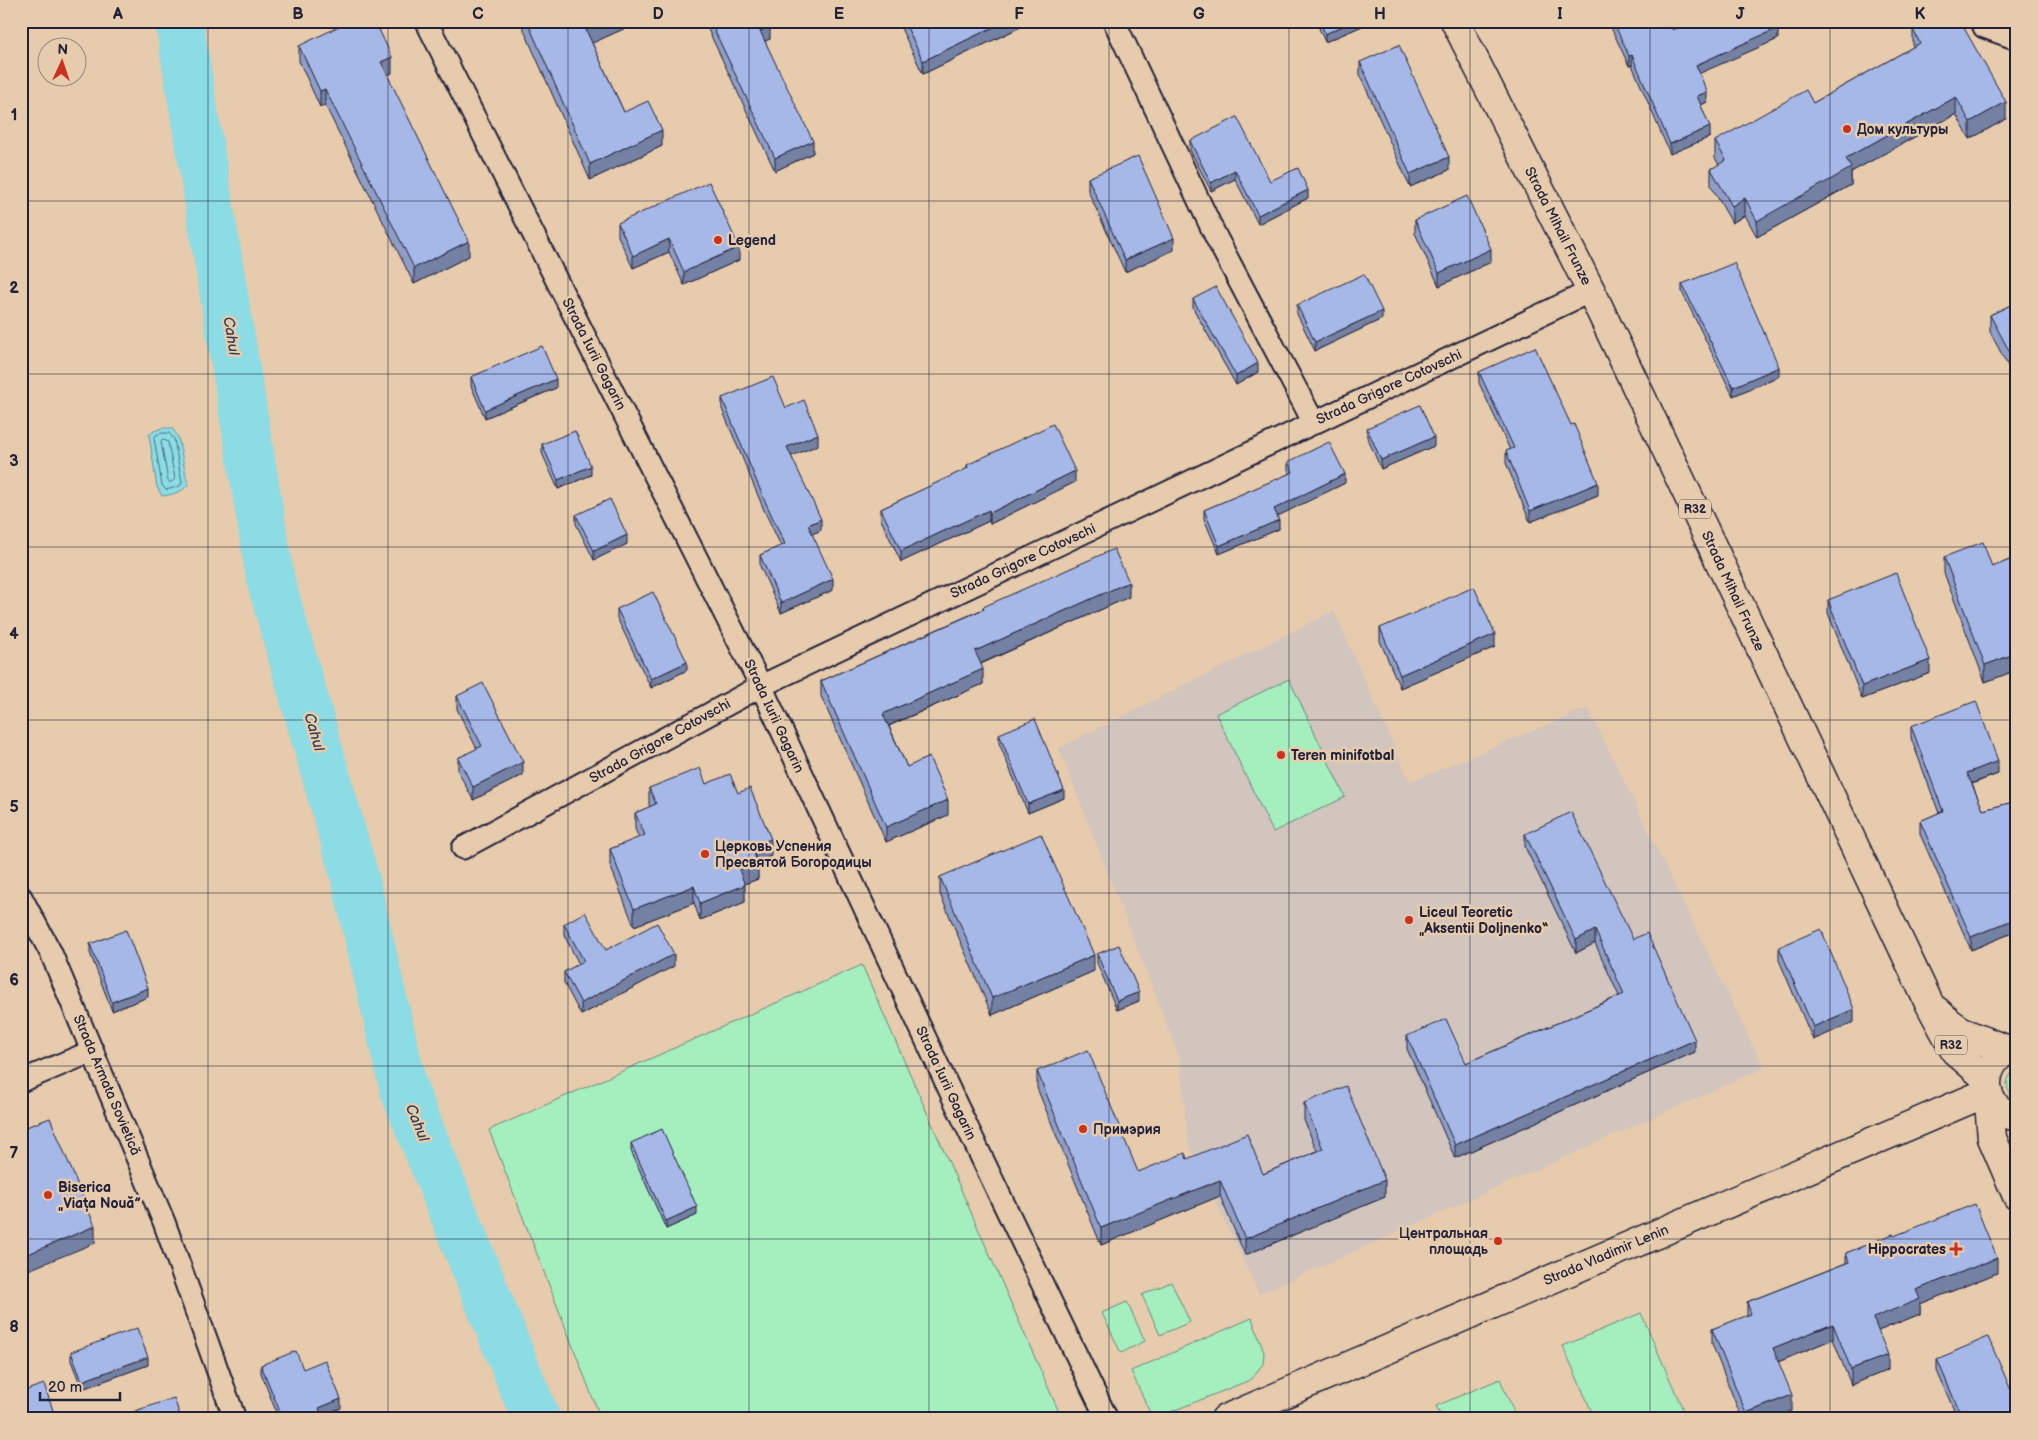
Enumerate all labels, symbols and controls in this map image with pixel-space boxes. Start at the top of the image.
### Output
text: A [112,5,123,24]
text: B [292,5,304,24]
text: C [472,5,484,24]
text: D [652,5,664,24]
text: E [834,5,844,24]
text: F [1014,5,1024,24]
text: G [1193,5,1205,24]
text: H [1374,5,1386,24]
text: I [1557,5,1563,24]
text: J [1736,5,1745,24]
text: K [1915,5,1926,24]
north arrow [38,38,88,88]
text: N [57,41,68,58]
text: 1 [11,106,17,125]
place label: Дом культуры [1857,121,1949,138]
marker: Дом культуры [1841,123,1853,135]
street label: Strada Mihail Frunze [1521,164,1595,288]
place label: Legend [728,232,776,249]
marker: Legend [712,234,724,246]
text: 2 [9,279,19,298]
street label: Strada Iurii Gagarin [558,295,630,413]
water label: Cahul [219,315,244,357]
street label: Strada Grigore Cotovschi [1314,346,1464,428]
text: 3 [9,452,19,471]
road number: R32 [1679,499,1711,518]
street label: Strada Grigore Cotovschi [948,520,1098,602]
street label: Strada Mihail Frunze [1698,528,1768,654]
text: 4 [9,625,19,644]
street label: Strada Iurii Gagarin [740,656,808,776]
street label: Strada Grigore Cotovschi [587,695,733,787]
water label: Cahul [299,711,329,754]
place label: Teren minifotbal [1291,747,1394,764]
marker: Teren minifotbal [1275,749,1287,761]
text: 5 [9,798,19,817]
place label: Церковь Успения Пресвятой Богородицы [715,838,872,871]
marker: Церковь Успения Пресвятой Богородицы [699,848,711,860]
place label: Liceul Teoretic „Aksentii Doljnenko“ [1419,904,1549,937]
marker: Liceul Teoretic „Aksentii Doljnenko“ [1403,914,1415,926]
text: 6 [9,971,19,990]
street label: Strada Armata Sovietică [70,1012,144,1158]
street label: Strada Iurii Gagarin [912,1023,980,1143]
road number: R32 [1935,1036,1967,1054]
water label: Cahul [401,1101,433,1145]
place label: Примэрия [1093,1121,1161,1138]
marker: Примэрия [1077,1123,1089,1135]
text: 7 [10,1144,19,1163]
place label: Biserica „Viața Nouă” [58,1179,141,1212]
marker: Biserica „Viața Nouă” [42,1189,54,1201]
street label: Strada Vladimir Lenin [1541,1221,1671,1289]
place label: Центральная площадь [1399,1225,1489,1258]
marker: Центральная площадь [1492,1235,1504,1247]
place label: Hippocrates [1868,1241,1946,1258]
marker: Hippocrates [1950,1243,1962,1255]
text: 8 [9,1318,19,1337]
scale bar [40,1370,120,1402]
text: 20 m [48,1378,82,1397]

